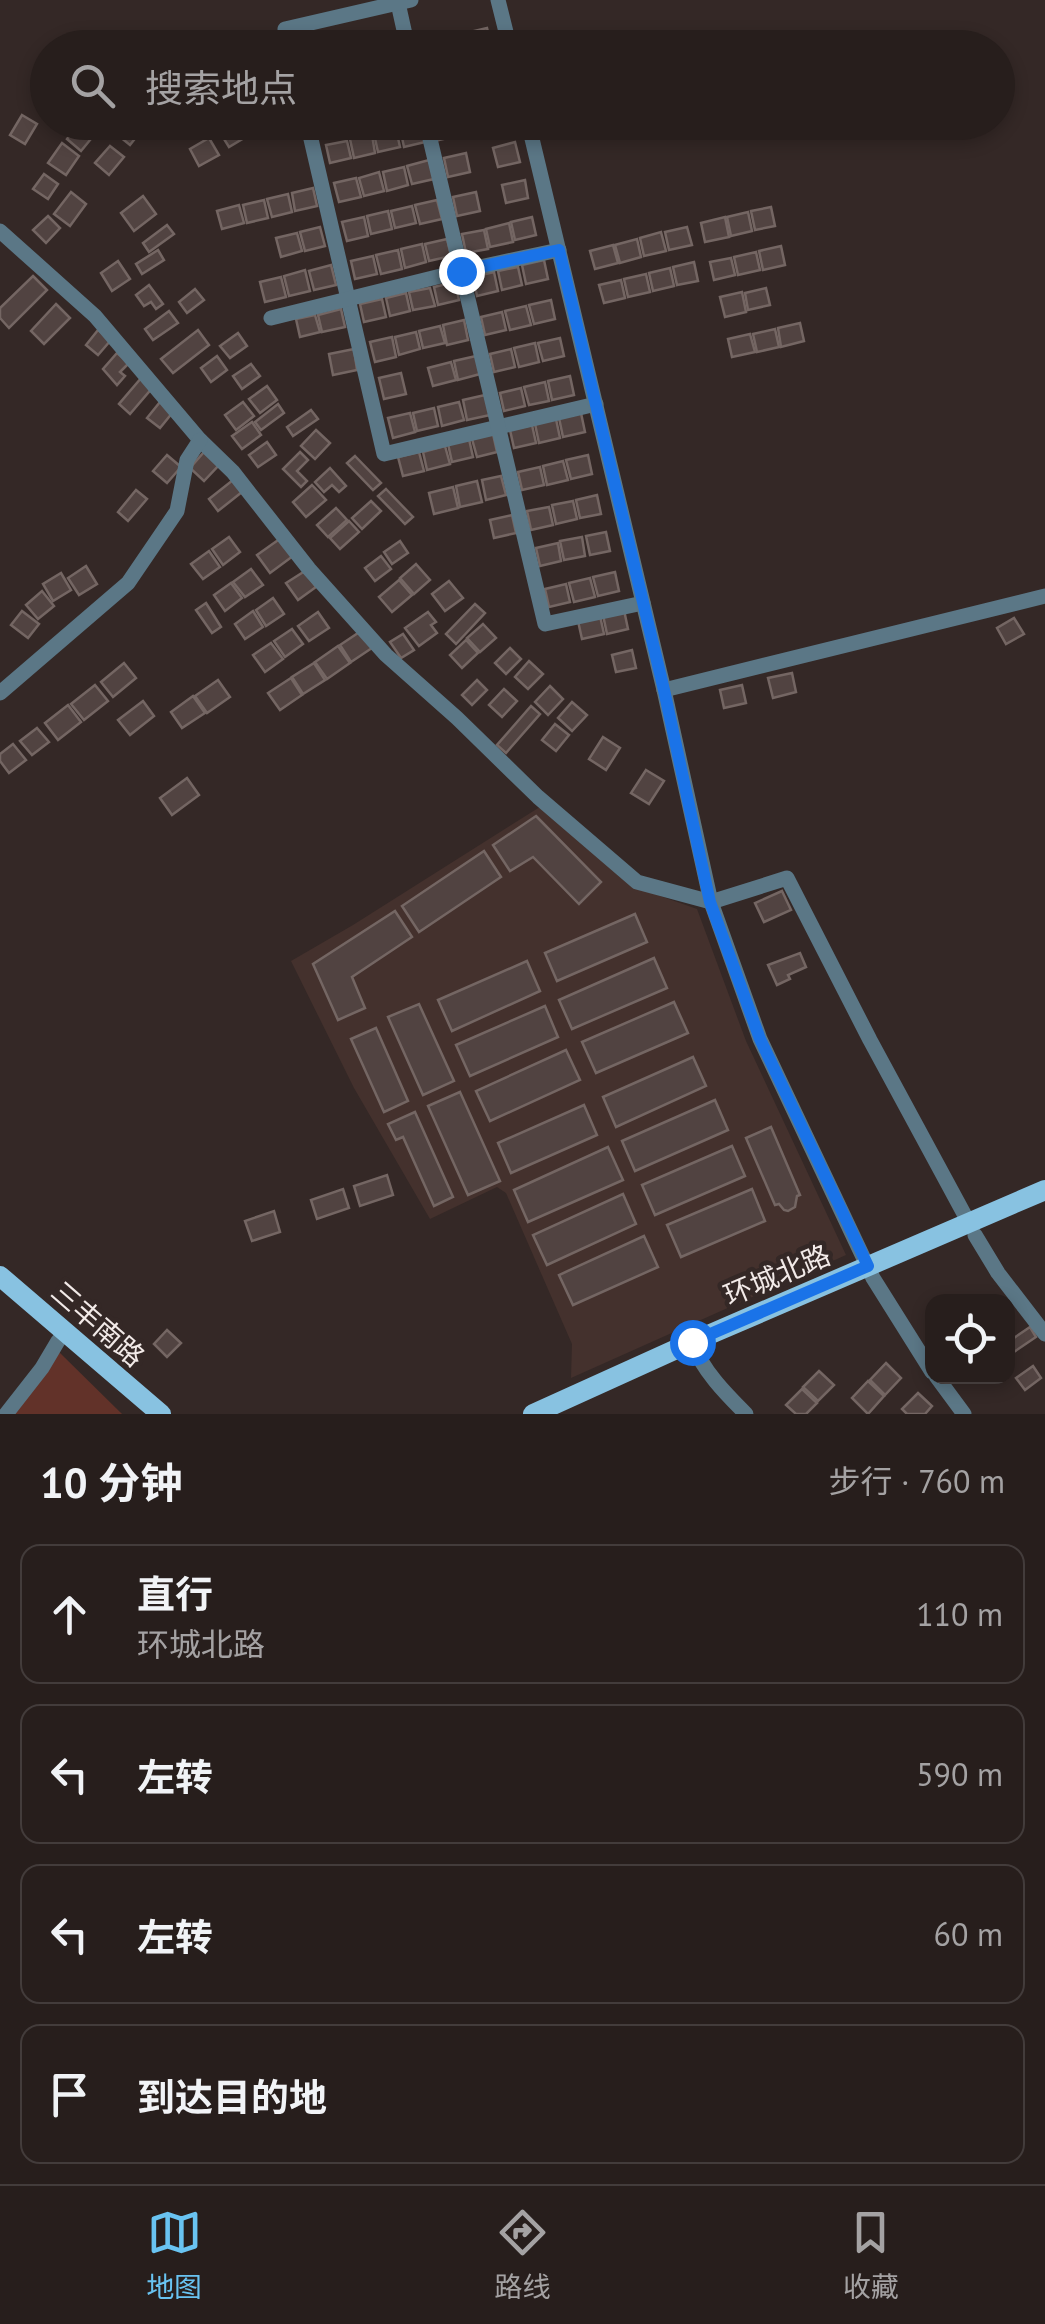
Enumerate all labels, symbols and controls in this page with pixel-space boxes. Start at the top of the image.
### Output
search box [30,30,1015,140]
icon: search [65,58,120,113]
text: 搜索地点 [145,63,297,112]
route end [439,249,485,295]
street label: 环城北路 [718,1236,836,1313]
street label: 三丰南路 [44,1273,153,1374]
map controls [925,1294,1015,1384]
button: locate [925,1294,1015,1384]
route start [670,1320,716,1366]
text: 10 分钟 [40,1455,182,1510]
text: 步行 · 760 m [829,1460,1005,1502]
text: 直行 [137,1569,213,1618]
icon: ahead [42,1587,97,1642]
text: 110 m [916,1593,1003,1635]
text: 环城北路 [137,1623,265,1665]
icon: left [42,1747,97,1802]
text: 左转 [137,1752,213,1801]
text: 590 m [916,1753,1003,1795]
icon: left [42,1907,97,1962]
text: 左转 [137,1912,213,1961]
text: 60 m [934,1913,1003,1955]
icon: arrive [42,2067,97,2122]
text: 到达目的地 [137,2072,327,2121]
tab: 地图 [146,2205,202,2305]
tab: 路线 [494,2205,551,2305]
tab: 收藏 [843,2205,899,2305]

